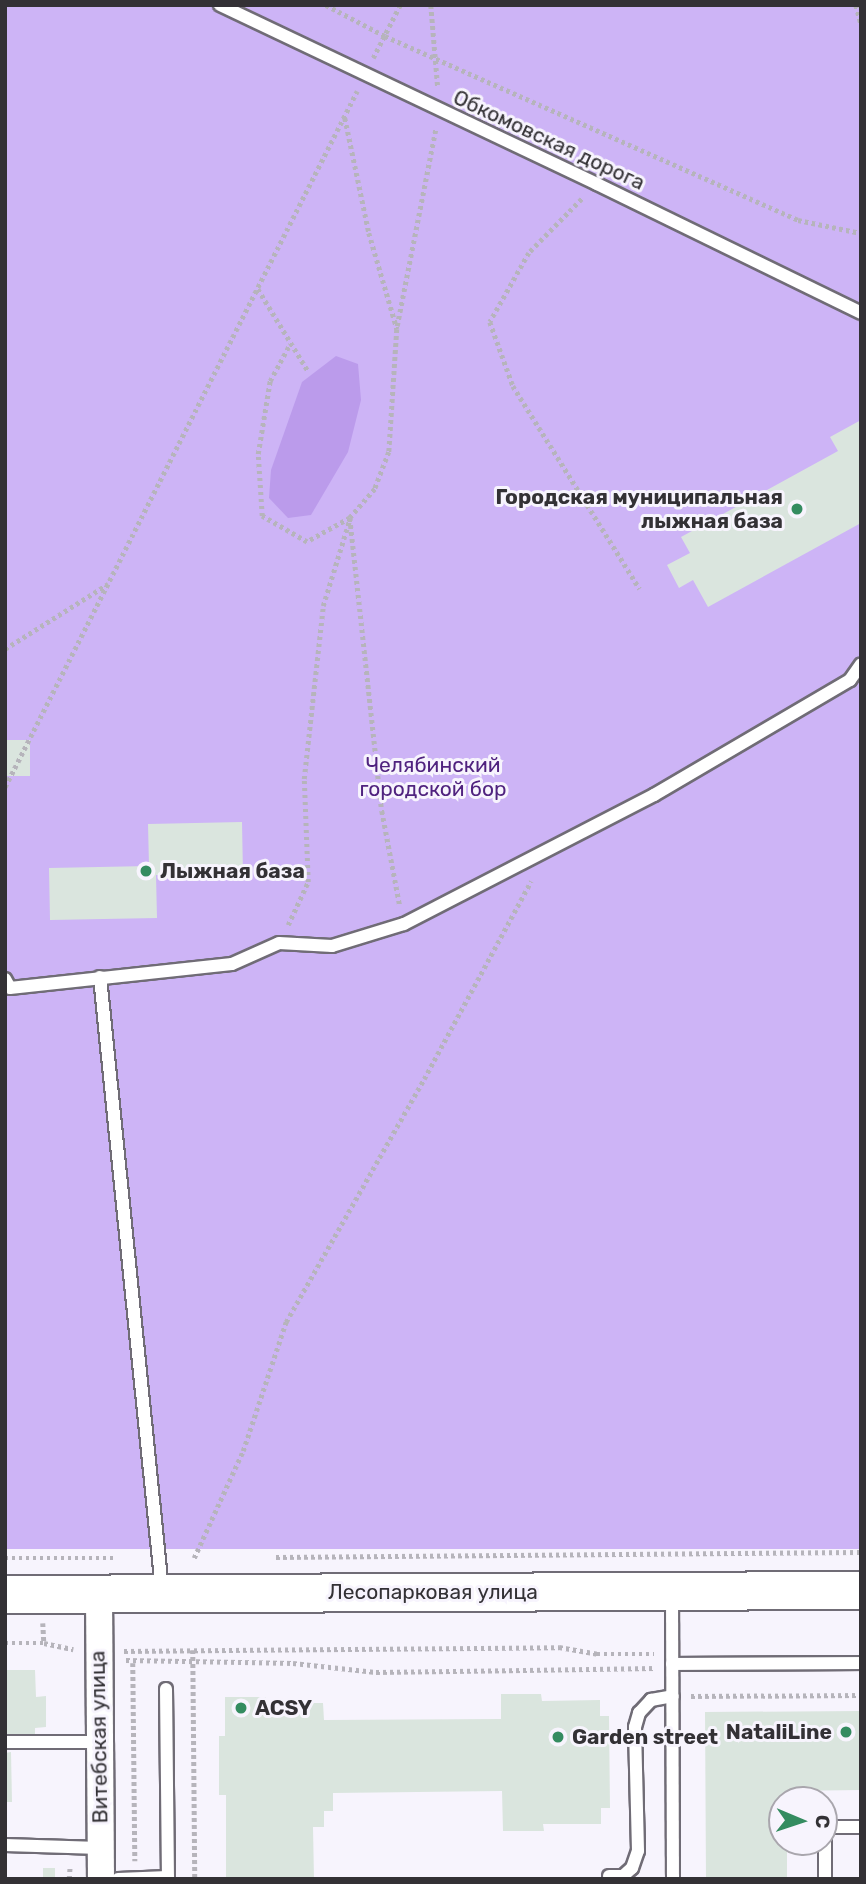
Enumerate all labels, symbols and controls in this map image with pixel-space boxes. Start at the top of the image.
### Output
street label: Обкомовская дорога [449,85,649,195]
place label: Городская муниципальная лыжная база [495,484,783,534]
marker: Городская муниципальная лыжная база [789,501,805,517]
park label: Челябинский городской бор [359,752,507,802]
place label: Лыжная база [160,858,305,884]
marker: Лыжная база [138,863,154,879]
street label: Лесопарковая улица [328,1579,538,1605]
street label: Витебская улица [85,1650,113,1824]
place label: ACSY [255,1695,312,1721]
marker: ACSY [233,1700,249,1716]
place label: NataliLine [726,1719,832,1745]
place label: Garden street [572,1724,718,1750]
marker: NataliLine [838,1724,854,1740]
marker: Garden street [550,1729,566,1745]
north arrow [768,1786,838,1856]
text: С [811,1815,834,1829]

